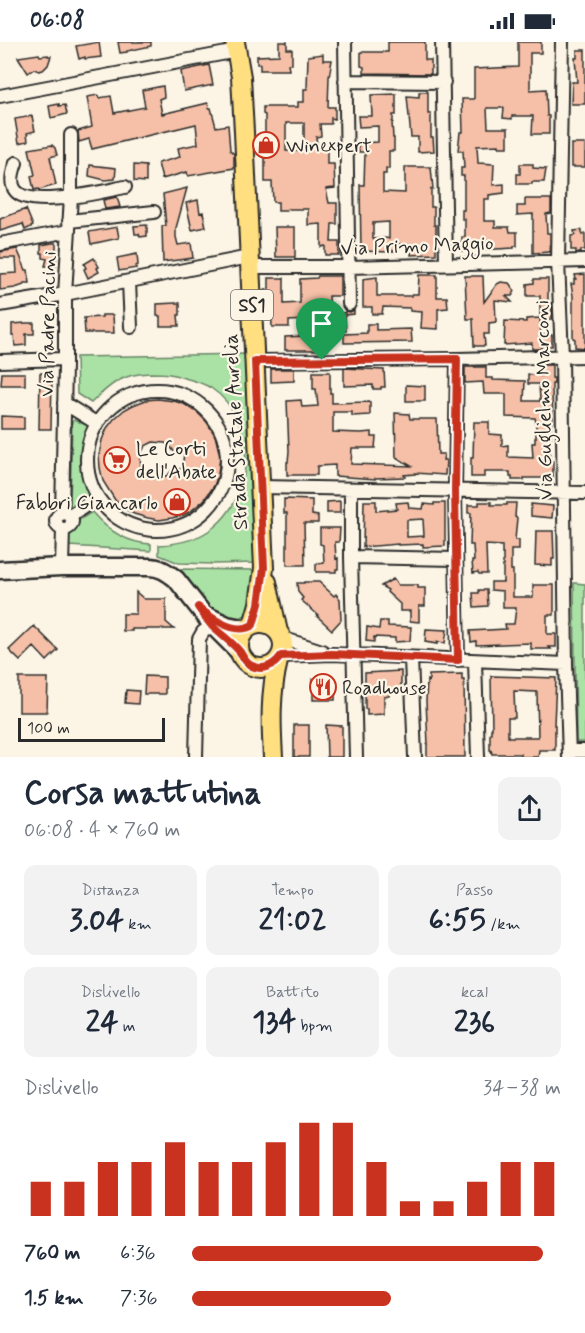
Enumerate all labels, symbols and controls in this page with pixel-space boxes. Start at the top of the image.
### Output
text: 06:08 [30,7,85,35]
shop icon: Winexpert [251,130,281,160]
place label: Winexpert [286,133,372,160]
street label: Via Primo Maggio [340,230,494,265]
street label: Via Padre Pacini [34,251,63,397]
road number: SS1 [231,290,273,320]
pin [296,298,347,360]
street label: Via Guglielmo Marconi [529,300,562,500]
icon: arrive [305,307,338,340]
street label: Strada Statale Aurelia [218,333,255,531]
place label: Le Corti dell'Abate [136,436,217,486]
supermarket icon: Le Corti dell'Abate [102,445,132,475]
shop icon: Fabbri Giancarlo [162,487,192,517]
place label: Fabbri Giancarlo [16,490,158,517]
restaurant icon: Roadhouse [308,672,338,702]
place label: Roadhouse [342,675,427,702]
scale bar [18,715,165,742]
text: 100 m [27,718,70,739]
text: Corsa mattutina [24,772,262,816]
button: share [498,777,561,840]
text: 06:08 · 4 × 760 m [24,817,180,844]
text: Distanza [81,880,140,901]
text: Tempo [271,880,314,901]
text: Passo [456,880,493,901]
text: 3.04 [69,901,124,940]
text: 21:02 [258,901,327,940]
text: 6:55 [428,901,486,940]
text: km [124,914,152,935]
text: /km [486,914,521,935]
text: Dislivello [81,982,140,1003]
text: Battito [266,982,319,1003]
text: kcal [461,982,488,1003]
text: 24 [86,1003,118,1042]
text: 134 [252,1003,296,1042]
text: 236 [454,1003,495,1042]
text: m [118,1016,135,1037]
text: bpm [296,1016,333,1037]
text: Dislivello [24,1075,99,1102]
text: 34–38 m [483,1075,561,1102]
text: 760 m [24,1240,81,1267]
text: 6:36 [120,1240,156,1267]
text: 1.5 km [24,1285,84,1312]
text: 7:36 [120,1285,158,1312]

